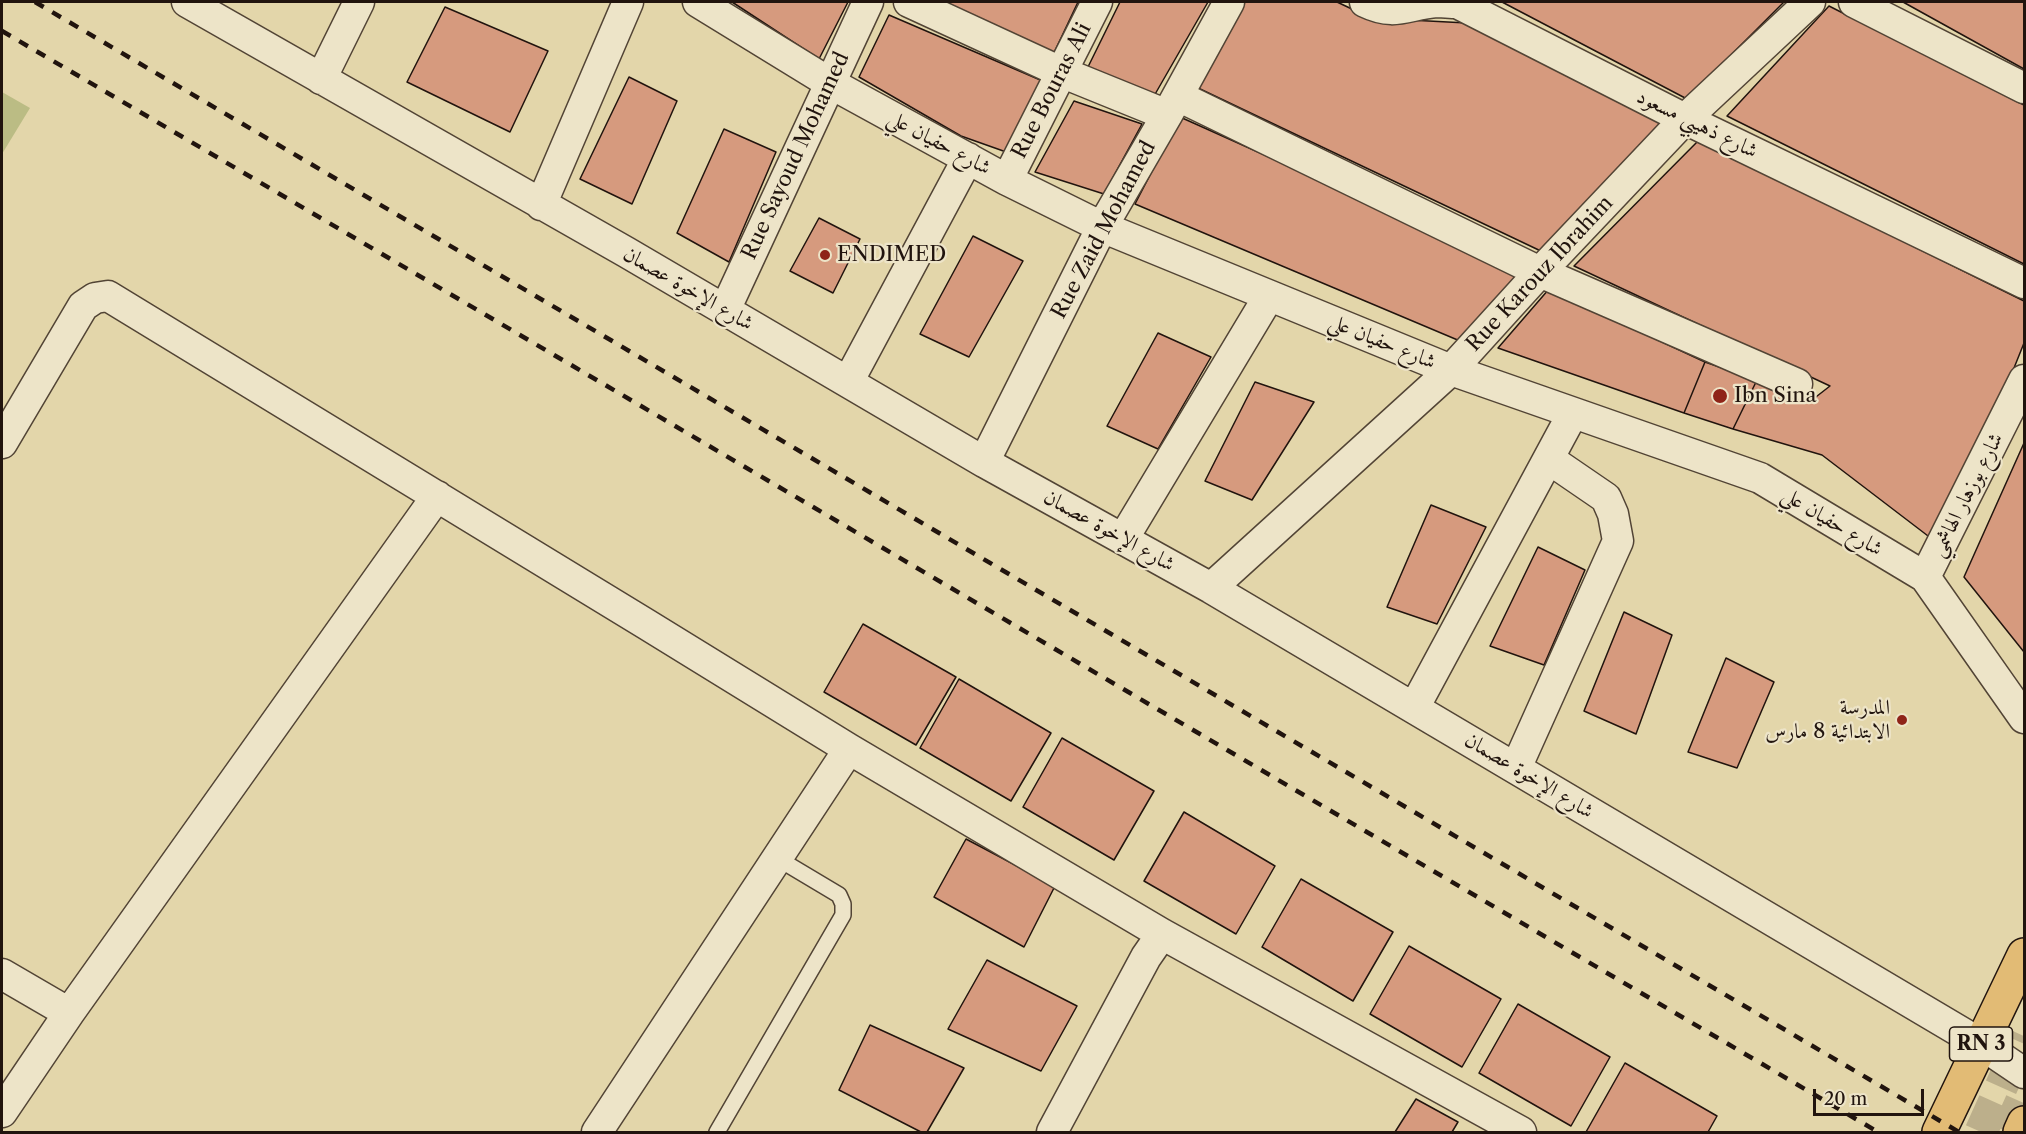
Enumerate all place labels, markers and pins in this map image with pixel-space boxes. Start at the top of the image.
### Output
place label: ENDIMED [837,242,946,268]
marker: ENDIMED [818,248,832,262]
place label: Ibn Sina [1734,383,1817,409]
marker: Ibn Sina [1711,387,1729,405]
place label: المدرسة الابتدائية 8 مارس [1765,695,1890,745]
marker: المدرسة الابتدائية 8 مارس [1895,713,1909,727]

